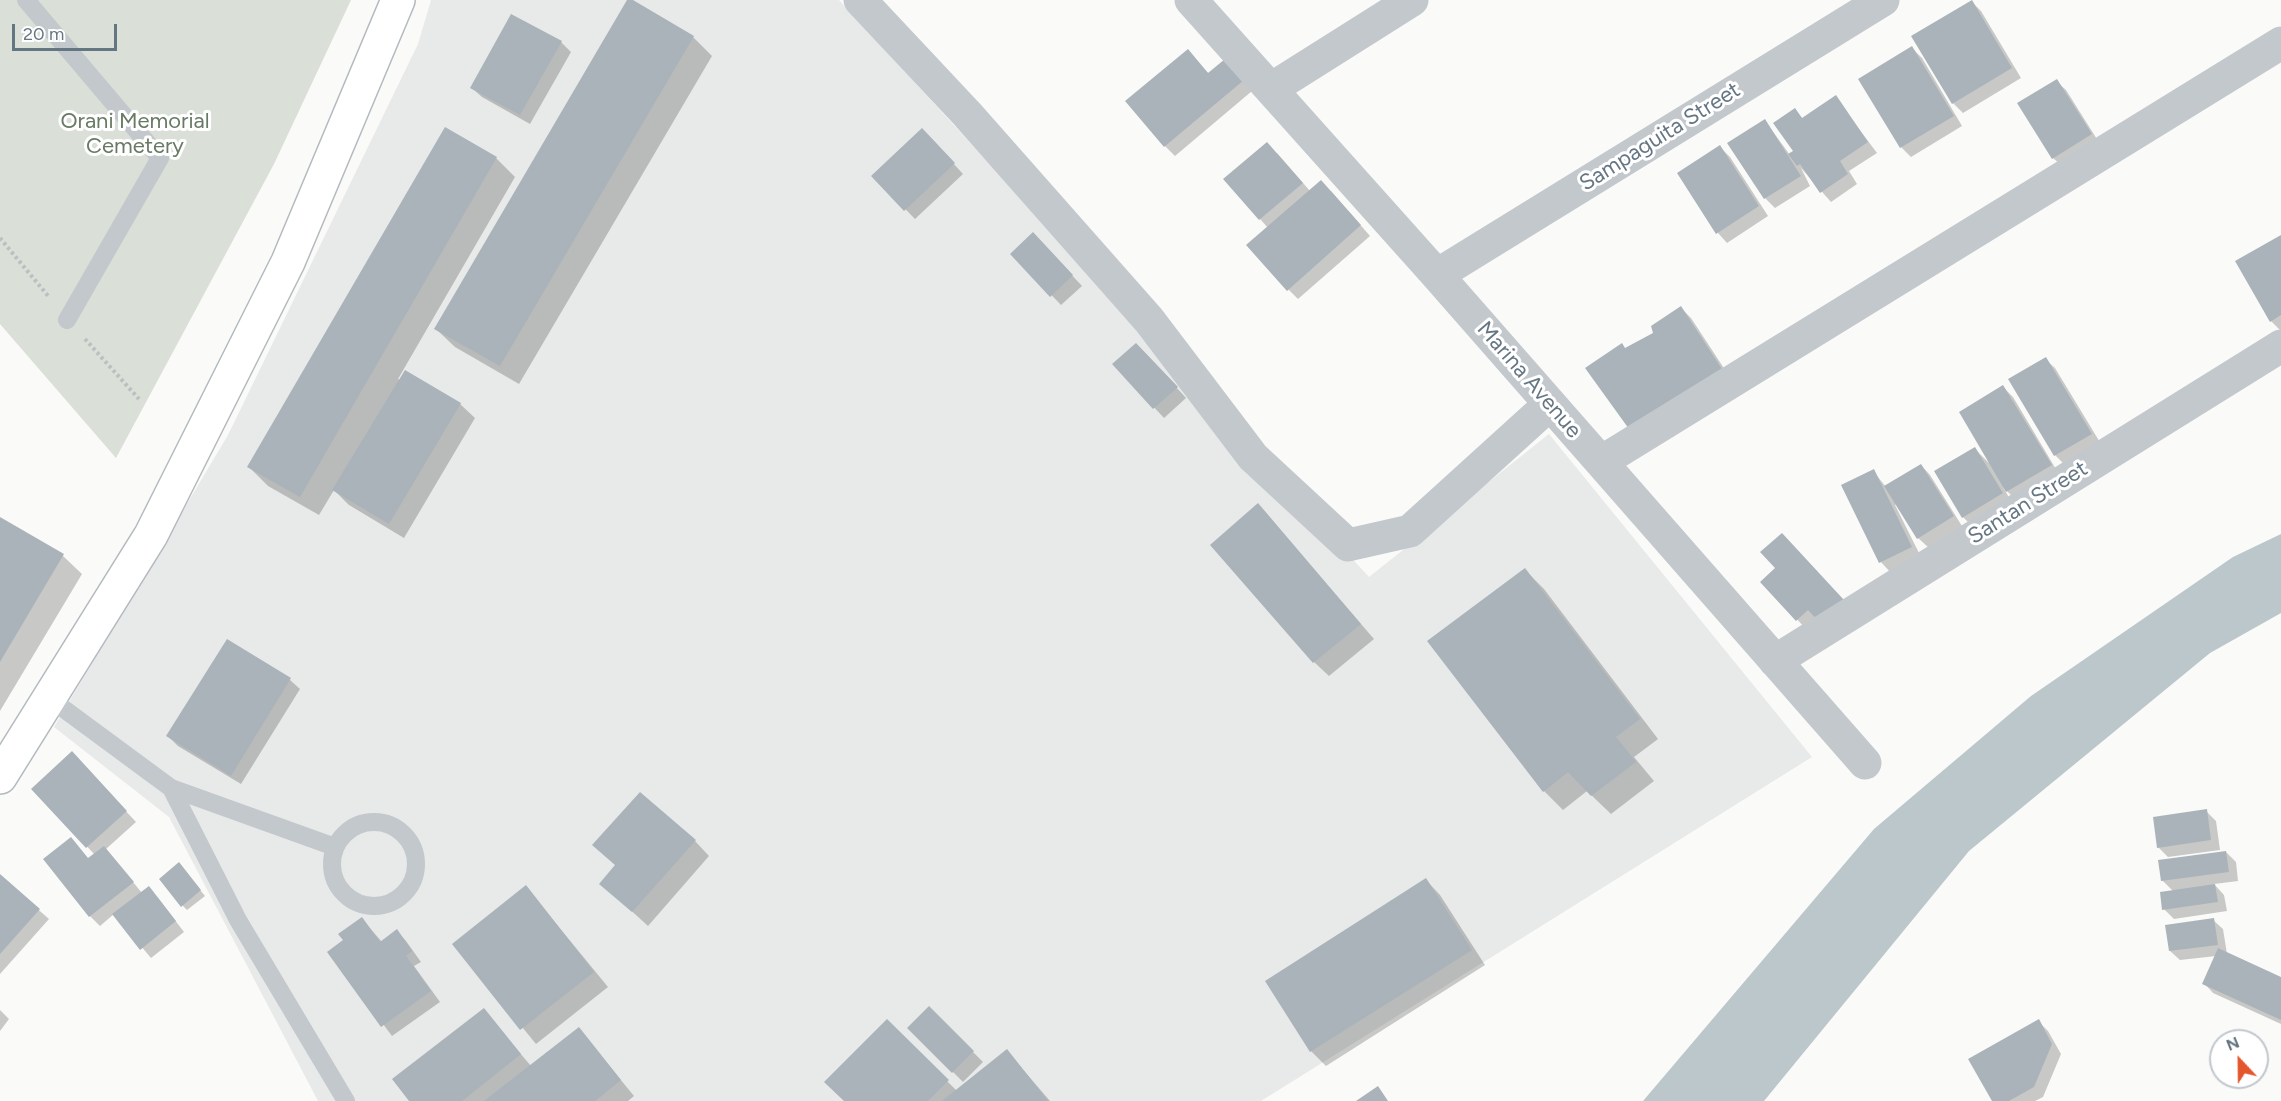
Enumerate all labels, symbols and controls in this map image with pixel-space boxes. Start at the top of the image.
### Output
scale bar [15,12,120,50]
text: 20 m [23,23,64,45]
street label: Sampaguita Street [1575,77,1745,197]
park label: Orani Memorial Cemetery [60,109,210,160]
street label: Marina Avenue [1471,316,1587,444]
street label: Santan Street [1963,456,2093,550]
north arrow [2209,1029,2269,1089]
text: N [2224,1033,2242,1055]

